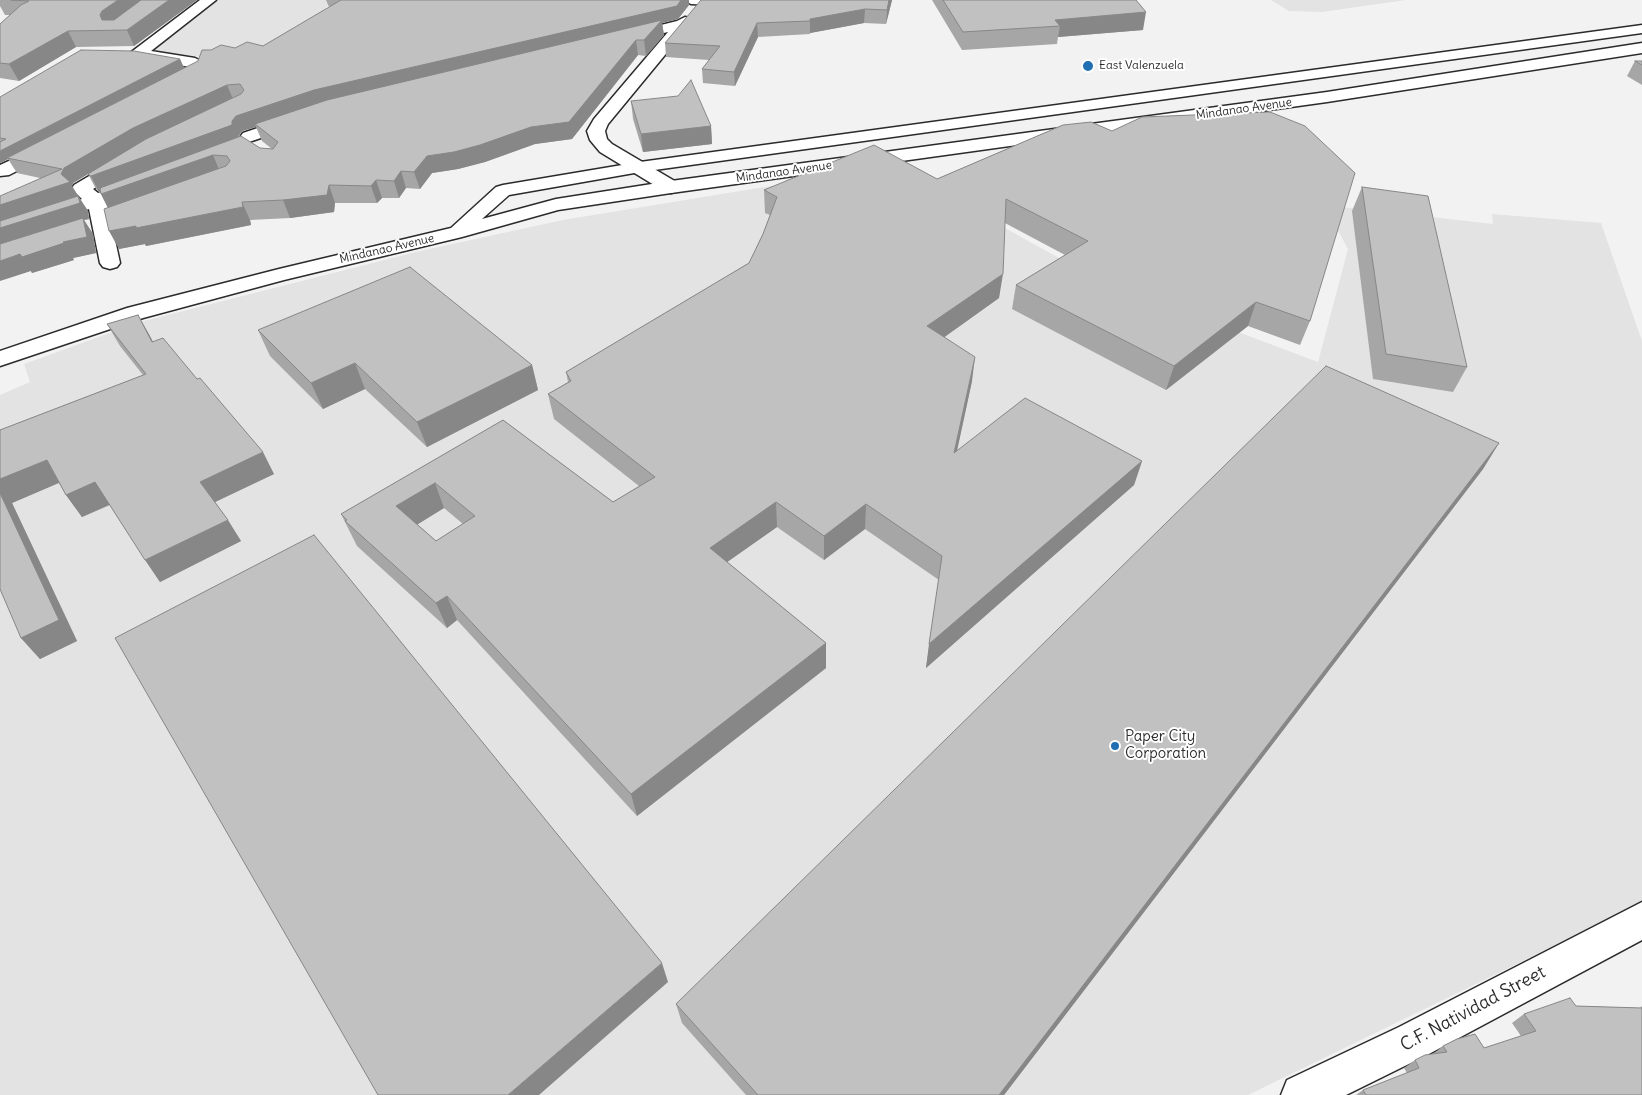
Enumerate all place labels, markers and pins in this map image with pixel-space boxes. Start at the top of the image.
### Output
marker: East Valenzuela [1081,59,1095,73]
place label: East Valenzuela [1099,59,1184,73]
place label: Paper City Corporation [1125,728,1206,763]
marker: Paper City Corporation [1109,740,1121,752]

